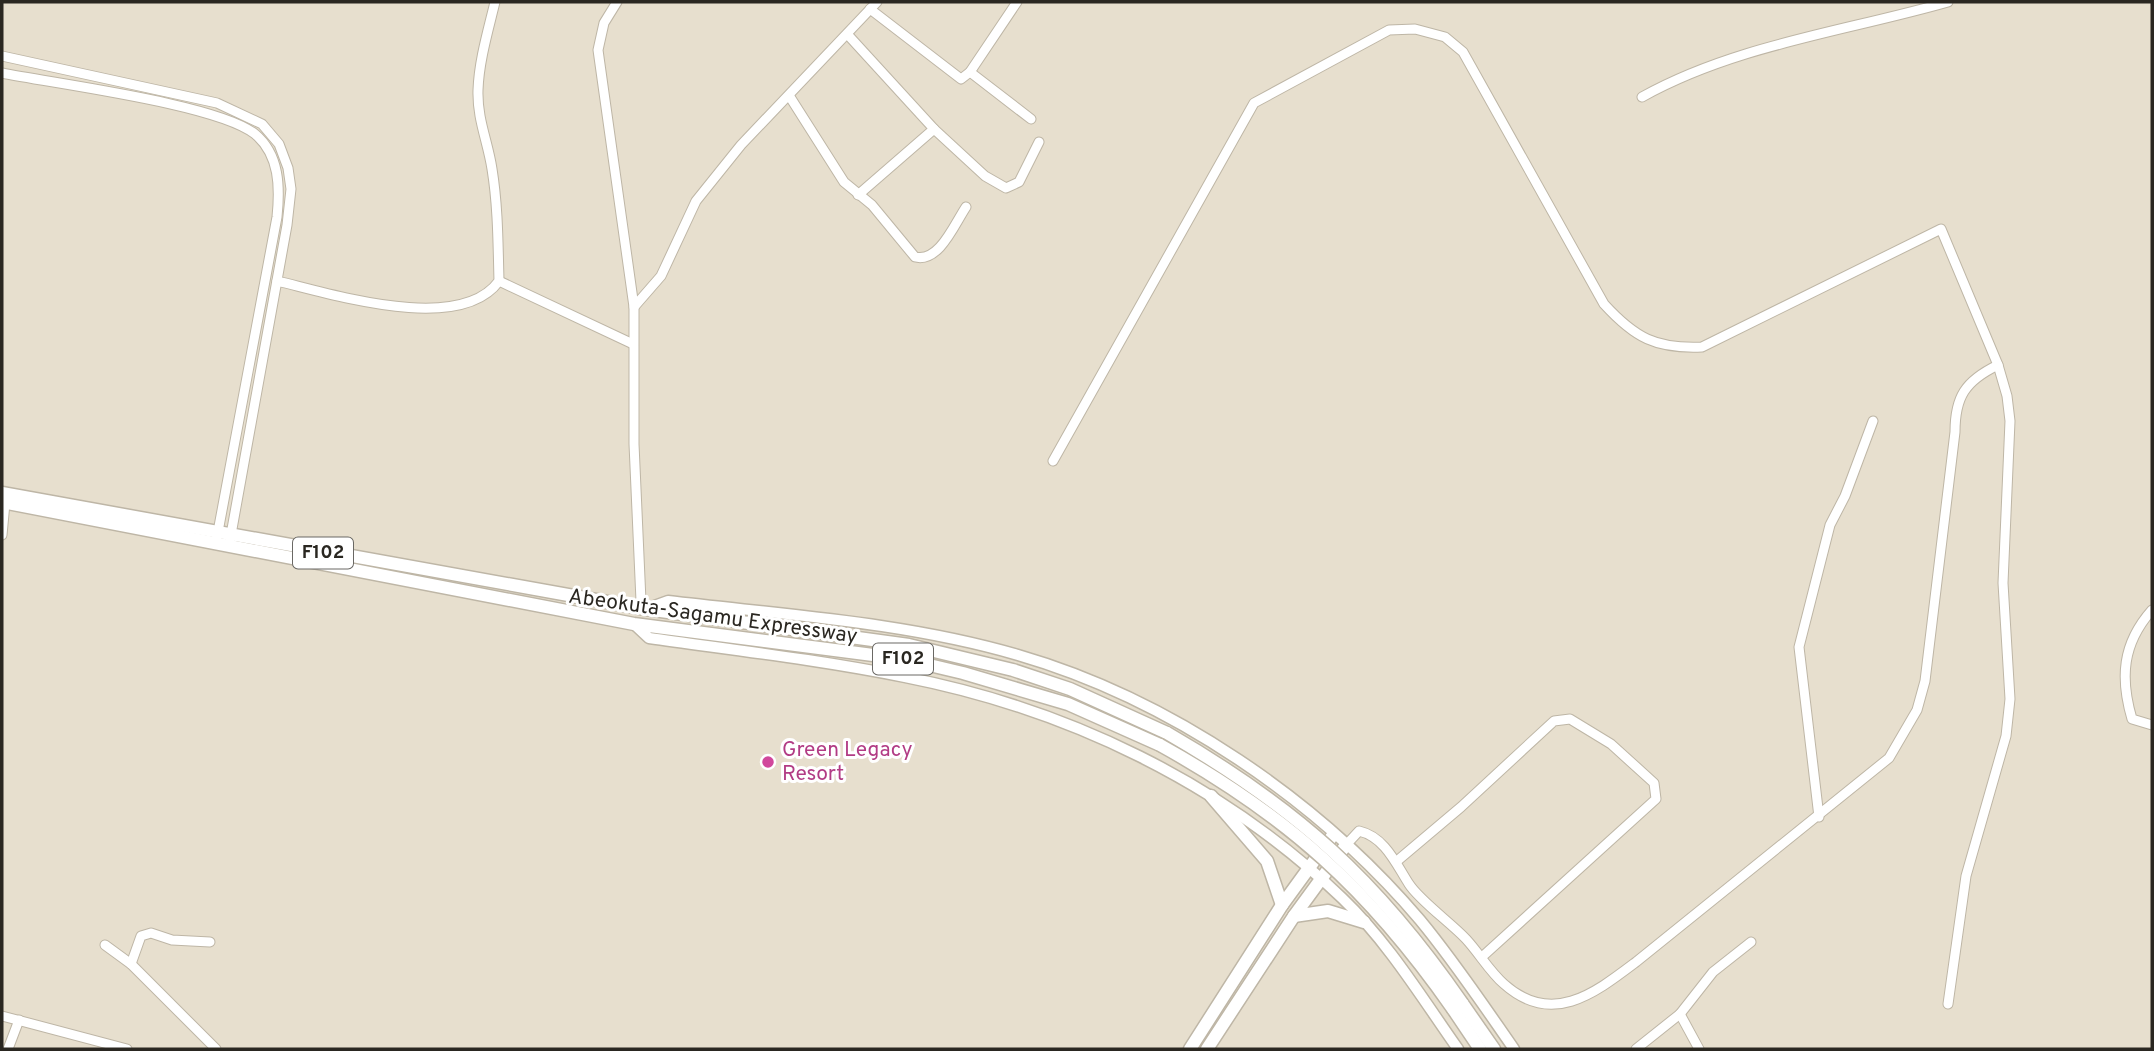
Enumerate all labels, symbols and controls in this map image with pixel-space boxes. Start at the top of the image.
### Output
road number: F102 [293,538,353,568]
street label: Abeokuta-Sagamu Expressway [567,583,859,651]
road number: F102 [873,644,933,674]
place label: Green Legacy Resort [782,737,913,788]
marker: Green Legacy Resort [760,754,776,770]

